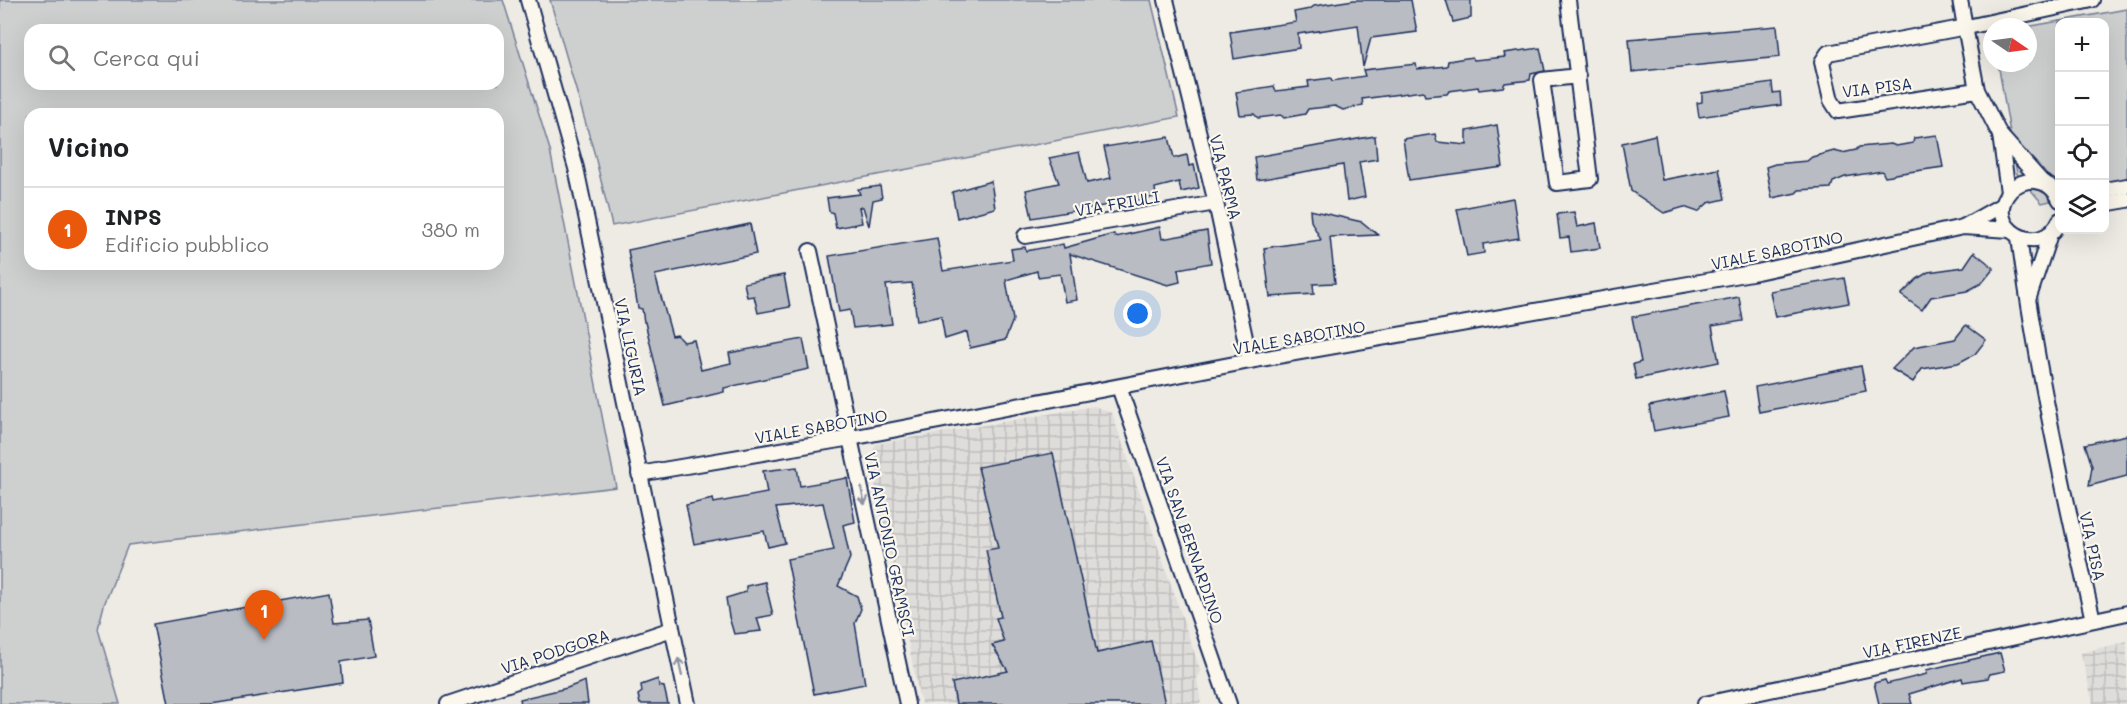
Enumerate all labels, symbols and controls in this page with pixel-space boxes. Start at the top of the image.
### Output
north arrow [1983,18,2037,72]
map controls [2055,18,2109,234]
button: + [2055,18,2109,72]
search box [24,24,504,90]
icon: search [45,41,78,74]
text: Cerca qui [93,43,200,72]
street label: VIA PISA [1841,72,1913,102]
button: − [2055,72,2109,126]
button: locate [2055,126,2109,180]
text: Vicino [48,130,129,164]
street label: VIA PARMA [1205,132,1247,222]
button: layers [2055,180,2109,234]
street label: VIA FRIULI [1073,185,1161,221]
text: INPS [105,202,162,231]
text: 1 [63,216,72,242]
text: 380 m [422,216,480,242]
street label: VIALE SABOTINO [1709,226,1845,274]
text: Edificio pubblico [105,231,269,257]
street label: VIA LIGURIA [610,296,652,398]
your location [1123,299,1152,328]
street label: VIALE SABOTINO [1231,315,1367,359]
street label: VIALE SABOTINO [753,404,889,448]
street label: VIA ANTONIO GRAMSCI [860,450,920,638]
street label: VIA SAN BERNARDINO [1152,454,1228,626]
one-way arrow [857,486,869,505]
street label: VIA PISA [2075,509,2111,583]
pin: 1 [244,590,284,640]
street label: VIA FIRENZE [1861,621,1963,663]
street label: VIA PODGORA [498,624,612,678]
one-way arrow [674,657,685,677]

